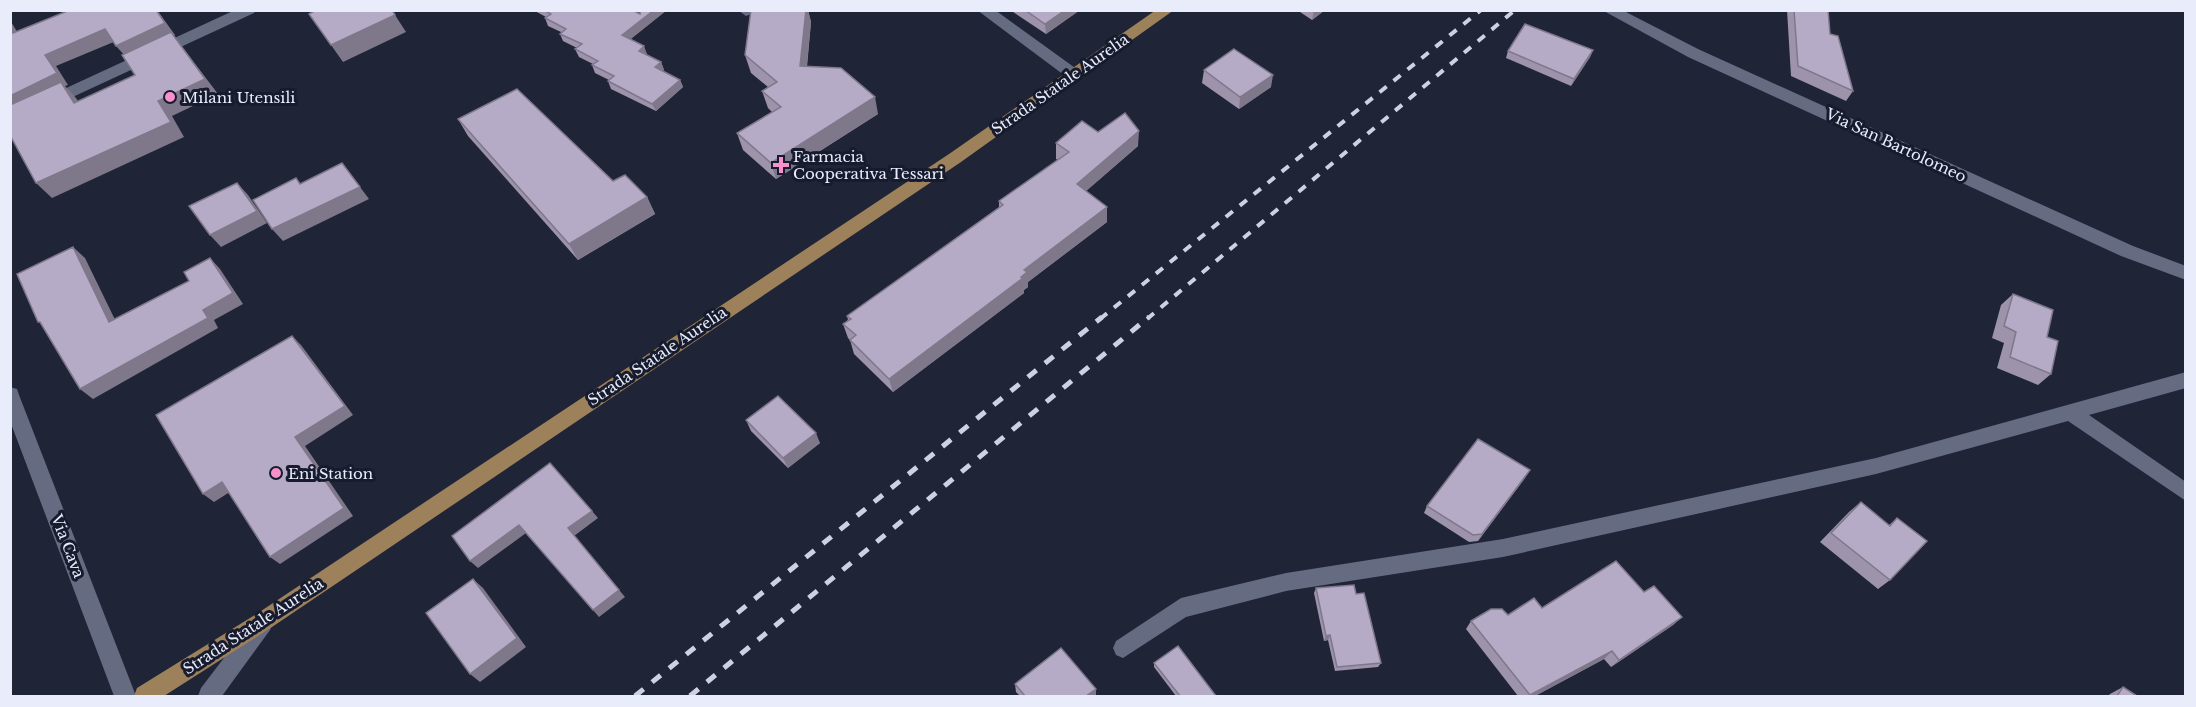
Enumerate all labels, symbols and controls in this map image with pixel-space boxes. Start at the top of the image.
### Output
street label: Strada Statale Aurelia [988,29,1133,139]
place label: Milani Utensili [182,88,295,107]
marker: Milani Utensili [163,90,177,104]
street label: Via San Bartolomeo [1822,104,1970,186]
place label: Farmacia Cooperativa Tessari [793,147,944,183]
marker: Farmacia Cooperativa Tessari [774,158,788,172]
street label: Strada Statale Aurelia [584,302,731,410]
place label: Eni Station [288,464,373,483]
marker: Eni Station [269,466,283,480]
street label: Via Cava [47,511,89,581]
street label: Strada Statale Aurelia [179,573,327,678]

